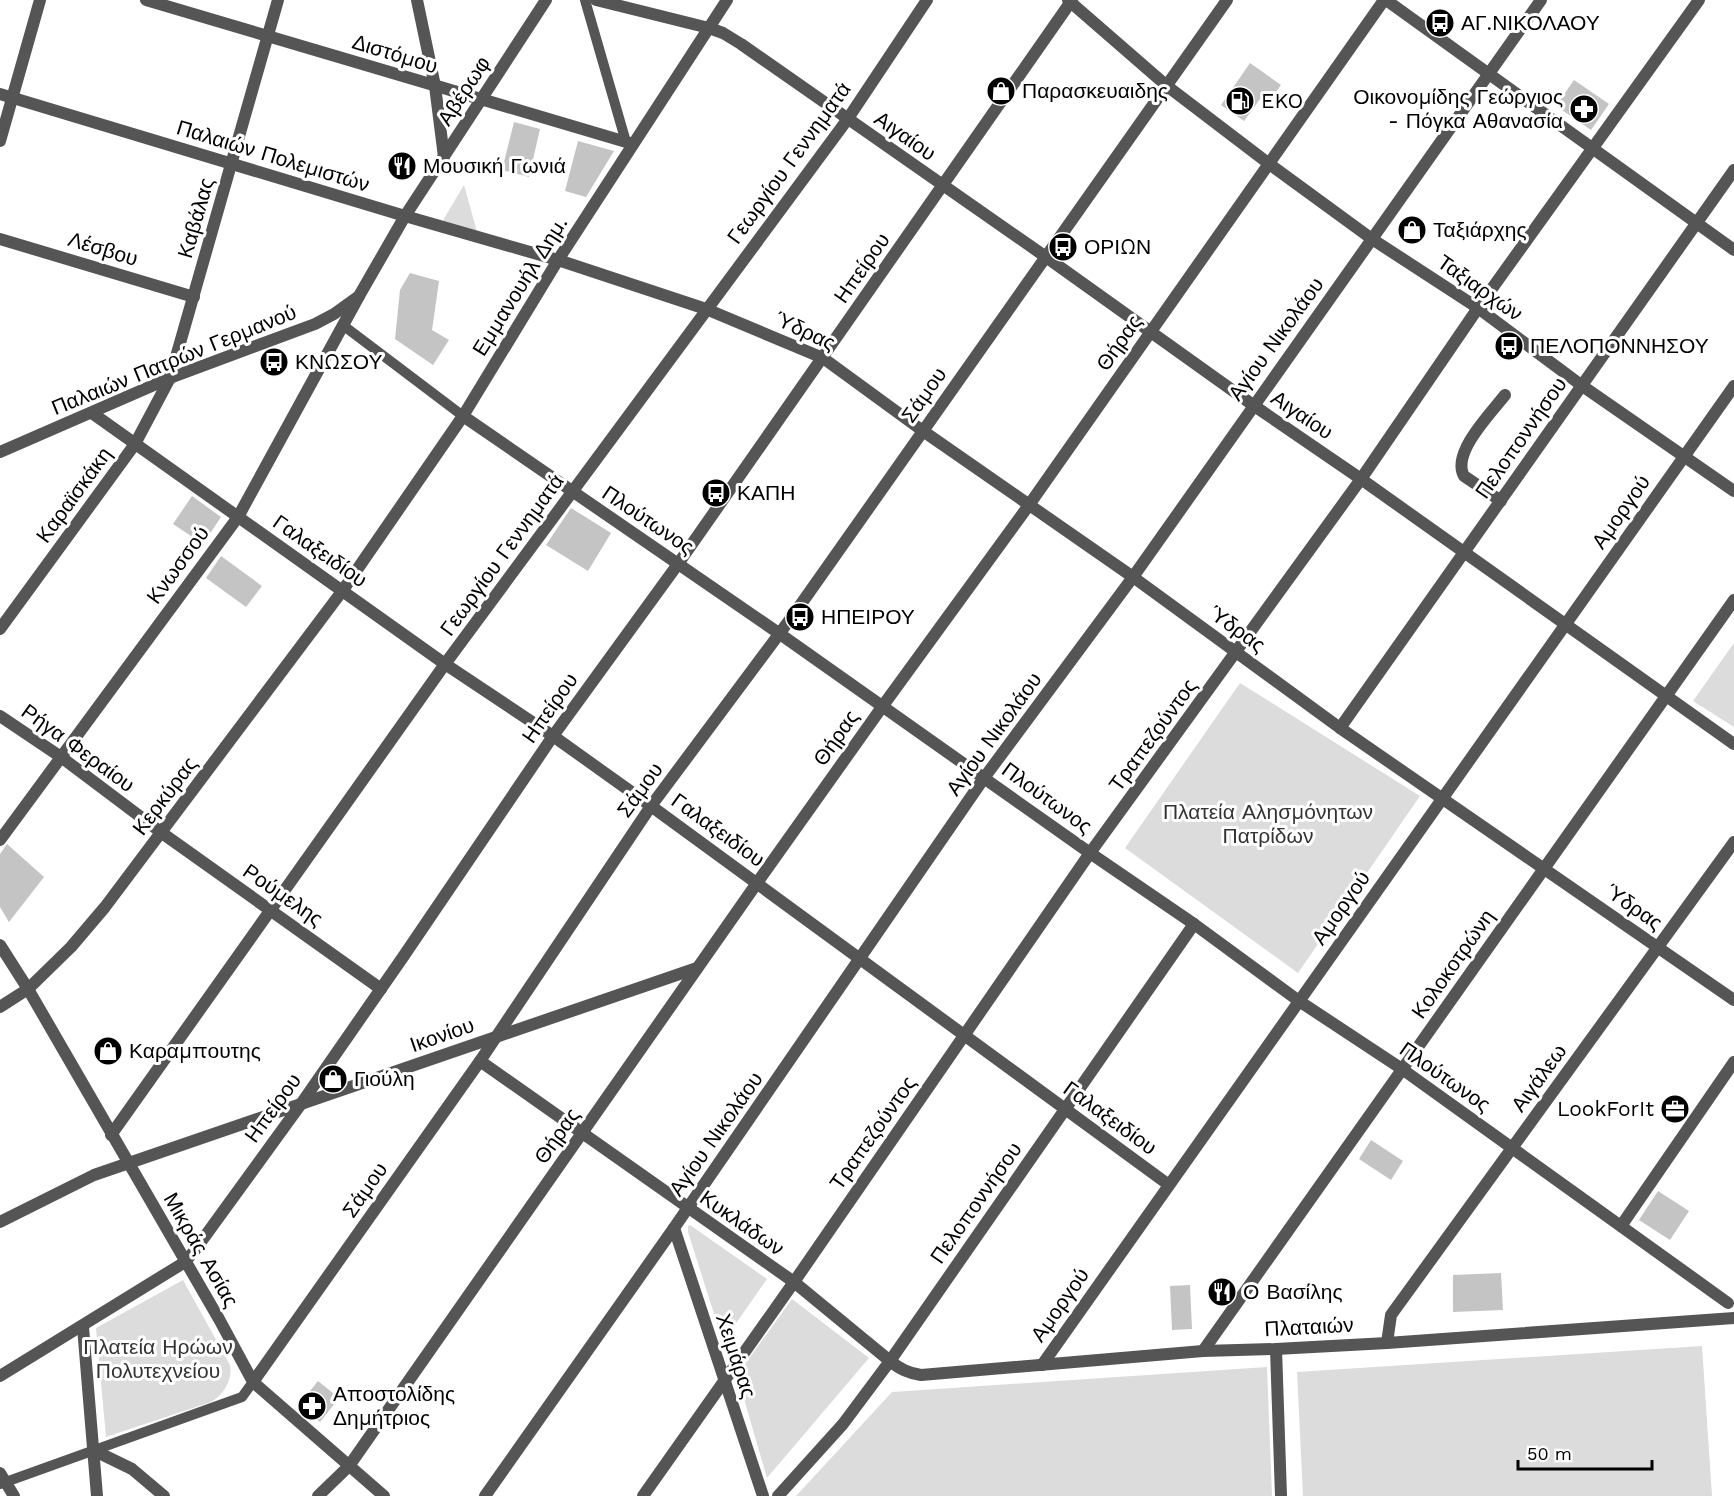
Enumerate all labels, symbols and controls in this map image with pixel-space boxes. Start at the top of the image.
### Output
bus stop icon: ΑΓ.ΝΙΚΟΛΑΟΥ [1424,7,1456,39]
place label: ΑΓ.ΝΙΚΟΛΑΟΥ [1461,10,1600,35]
street label: Διστόμου [349,29,441,78]
street label: Αβέρωφ [432,51,495,130]
shop icon: Παρασκευαιδης [985,75,1017,107]
street label: Γεωργίου Γεννηματά [722,77,856,248]
place label: Παρασκευαιδης [1022,78,1168,103]
place label: Οικονομίδης Γεώργιος - Πόγκα Αθανασία [1353,84,1563,133]
fuel station icon: EKO [1224,85,1256,117]
place label: EKO [1261,88,1303,113]
pharmacy icon: Οικονομίδης Γεώργιος - Πόγκα Αθανασία [1568,93,1600,125]
street label: Αιγαίου [870,106,941,166]
street label: Παλαιών Πολεμιστών [174,114,373,197]
restaurant icon: Μουσική Γωνιά [386,150,418,182]
place label: Μουσική Γωνιά [423,153,566,178]
street label: Καβάλας [172,175,219,261]
street label: Εμμανουήλ Δημ. [467,211,572,360]
shop icon: Ταξιάρχης [1396,214,1428,246]
place label: Ταξιάρχης [1433,217,1527,242]
street label: Λέσβου [65,226,141,271]
street label: Ηπείρου [828,228,895,308]
bus stop icon: ΟΡΙΩΝ [1047,231,1079,263]
place label: ΟΡΙΩΝ [1084,234,1151,259]
street label: Ταξιαρχών [1433,249,1528,326]
street label: Αγίου Νικολάου [1223,272,1329,405]
street label: Παλαιών Πατρών Γερμανού [48,299,300,420]
street label: Ύδρας [771,306,839,355]
street label: Θήρας [1091,310,1147,375]
bus stop icon: ΠΕΛΟΠΟΝΝΗΣΟΥ [1493,330,1525,362]
place label: ΠΕΛΟΠΟΝΝΗΣΟΥ [1530,333,1709,358]
bus stop icon: ΚΝΩΣΟΥ [258,346,290,378]
place label: ΚΝΩΣΟΥ [295,349,383,374]
street label: Σάμου [896,362,951,427]
street label: Πελοποννήσου [1470,372,1572,503]
street label: Αιγαίου [1267,385,1338,444]
street label: Καραϊσκάκη [31,442,117,547]
street label: Γεωργίου Γεννηματά [435,469,569,640]
street label: Αμοργού [1586,470,1655,553]
bus stop icon: ΚΑΠΗ [700,477,732,509]
street label: Πλούτωνος [598,480,699,559]
place label: ΚΑΠΗ [737,480,795,505]
street label: Γαλαξειδίου [268,509,372,592]
street label: Κνωσσού [141,521,214,608]
street label: Ύδρας [1204,600,1270,657]
bus stop icon: ΗΠΕΙΡΟΥ [784,601,816,633]
place label: ΗΠΕΙΡΟΥ [821,604,915,629]
street label: Αγίου Νικολάου [941,667,1047,800]
street label: Ηπείρου [516,668,583,748]
street label: Τραπεζούντος [1103,674,1202,796]
street label: Ρήγα Φεραίου [17,698,140,797]
street label: Θήρας [808,705,864,770]
street label: Κερκύρας [127,752,202,840]
street label: Πλούτωνος [997,757,1097,839]
street label: Σάμου [611,758,668,822]
street label: Γαλαξειδίου [667,787,770,872]
park label: Πλατεία Αλησμόνητων Πατρίδων [1163,799,1373,848]
street label: Ρούμελης [238,858,328,931]
street label: Αμοργού [1306,866,1375,949]
street label: Ύδρας [1601,878,1668,935]
street label: Κολοκοτρώνη [1406,904,1499,1023]
street label: Ικονίου [407,1012,477,1057]
shop icon: Καραμπουτης [92,1035,124,1067]
street label: Πλούτωνος [1395,1036,1496,1117]
place label: Καραμπουτης [129,1038,261,1063]
street label: Αιγάλεω [1506,1039,1572,1116]
shop icon: Γιούλη [317,1063,349,1095]
place label: Γιούλη [354,1066,415,1091]
street label: Αγίου Νικολάου [663,1067,768,1201]
street label: Ηπείρου [239,1068,306,1147]
street label: Τραπεζούντος [824,1071,921,1194]
street label: Γαλαξειδίου [1059,1075,1162,1160]
office icon: LookForIt [1659,1093,1691,1125]
place label: LookForIt [1557,1096,1654,1121]
street label: Θήρας [529,1103,585,1168]
street label: Πελοποννήσου [925,1137,1027,1268]
street label: Σάμου [337,1157,392,1222]
street label: Κυκλάδων [695,1185,789,1261]
street label: Μικράς Ασίας [159,1188,244,1311]
street label: Αμοργού [1025,1263,1094,1346]
restaurant icon: Ο Βασίλης [1206,1276,1238,1308]
place label: Ο Βασίλης [1243,1279,1343,1304]
street label: Χειμάρας [711,1310,762,1401]
street label: Πλαταιών [1264,1312,1354,1341]
park label: Πλατεία Ηρώων Πολυτεχνείου [83,1334,233,1383]
place label: Αποστολίδης Δημήτριος [333,1381,455,1430]
pharmacy icon: Αποστολίδης Δημήτριος [296,1390,328,1422]
scale bar [1518,1433,1652,1471]
text: 50 m [1527,1443,1572,1464]

